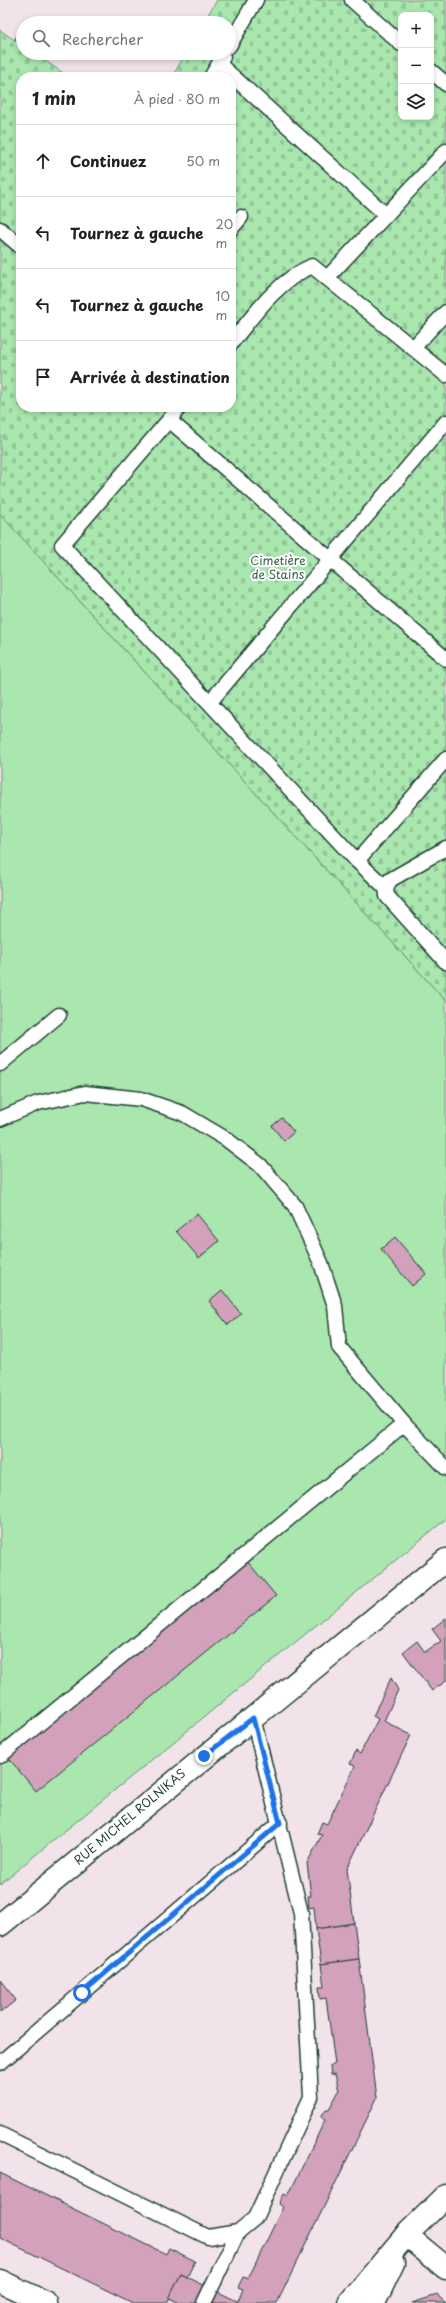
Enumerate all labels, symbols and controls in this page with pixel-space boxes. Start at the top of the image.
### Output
map controls [398,12,434,120]
button: + [398,12,434,48]
search box [16,16,236,60]
icon: search [30,27,52,49]
text: Rechercher [62,27,143,50]
button: − [398,48,434,84]
button: layers [398,84,434,120]
text: 1 min [32,85,76,111]
text: À pied · 80 m [134,89,220,108]
text: Continuez [70,149,146,172]
icon: ahead [32,150,54,172]
text: 50 m [186,151,220,170]
text: 20 m [216,214,233,252]
text: Tournez à gauche [70,221,204,244]
icon: left [32,222,54,244]
text: 10 m [216,286,230,324]
text: Tournez à gauche [70,293,204,316]
icon: left [32,294,54,316]
text: Arrivée à destination [70,365,230,388]
icon: arrive [32,366,54,388]
park label: Cimetière de Stains [250,551,306,583]
route end [195,1747,213,1765]
street label: RUE MICHEL ROLNIKAS [69,1764,189,1869]
route start [73,1984,91,2002]

